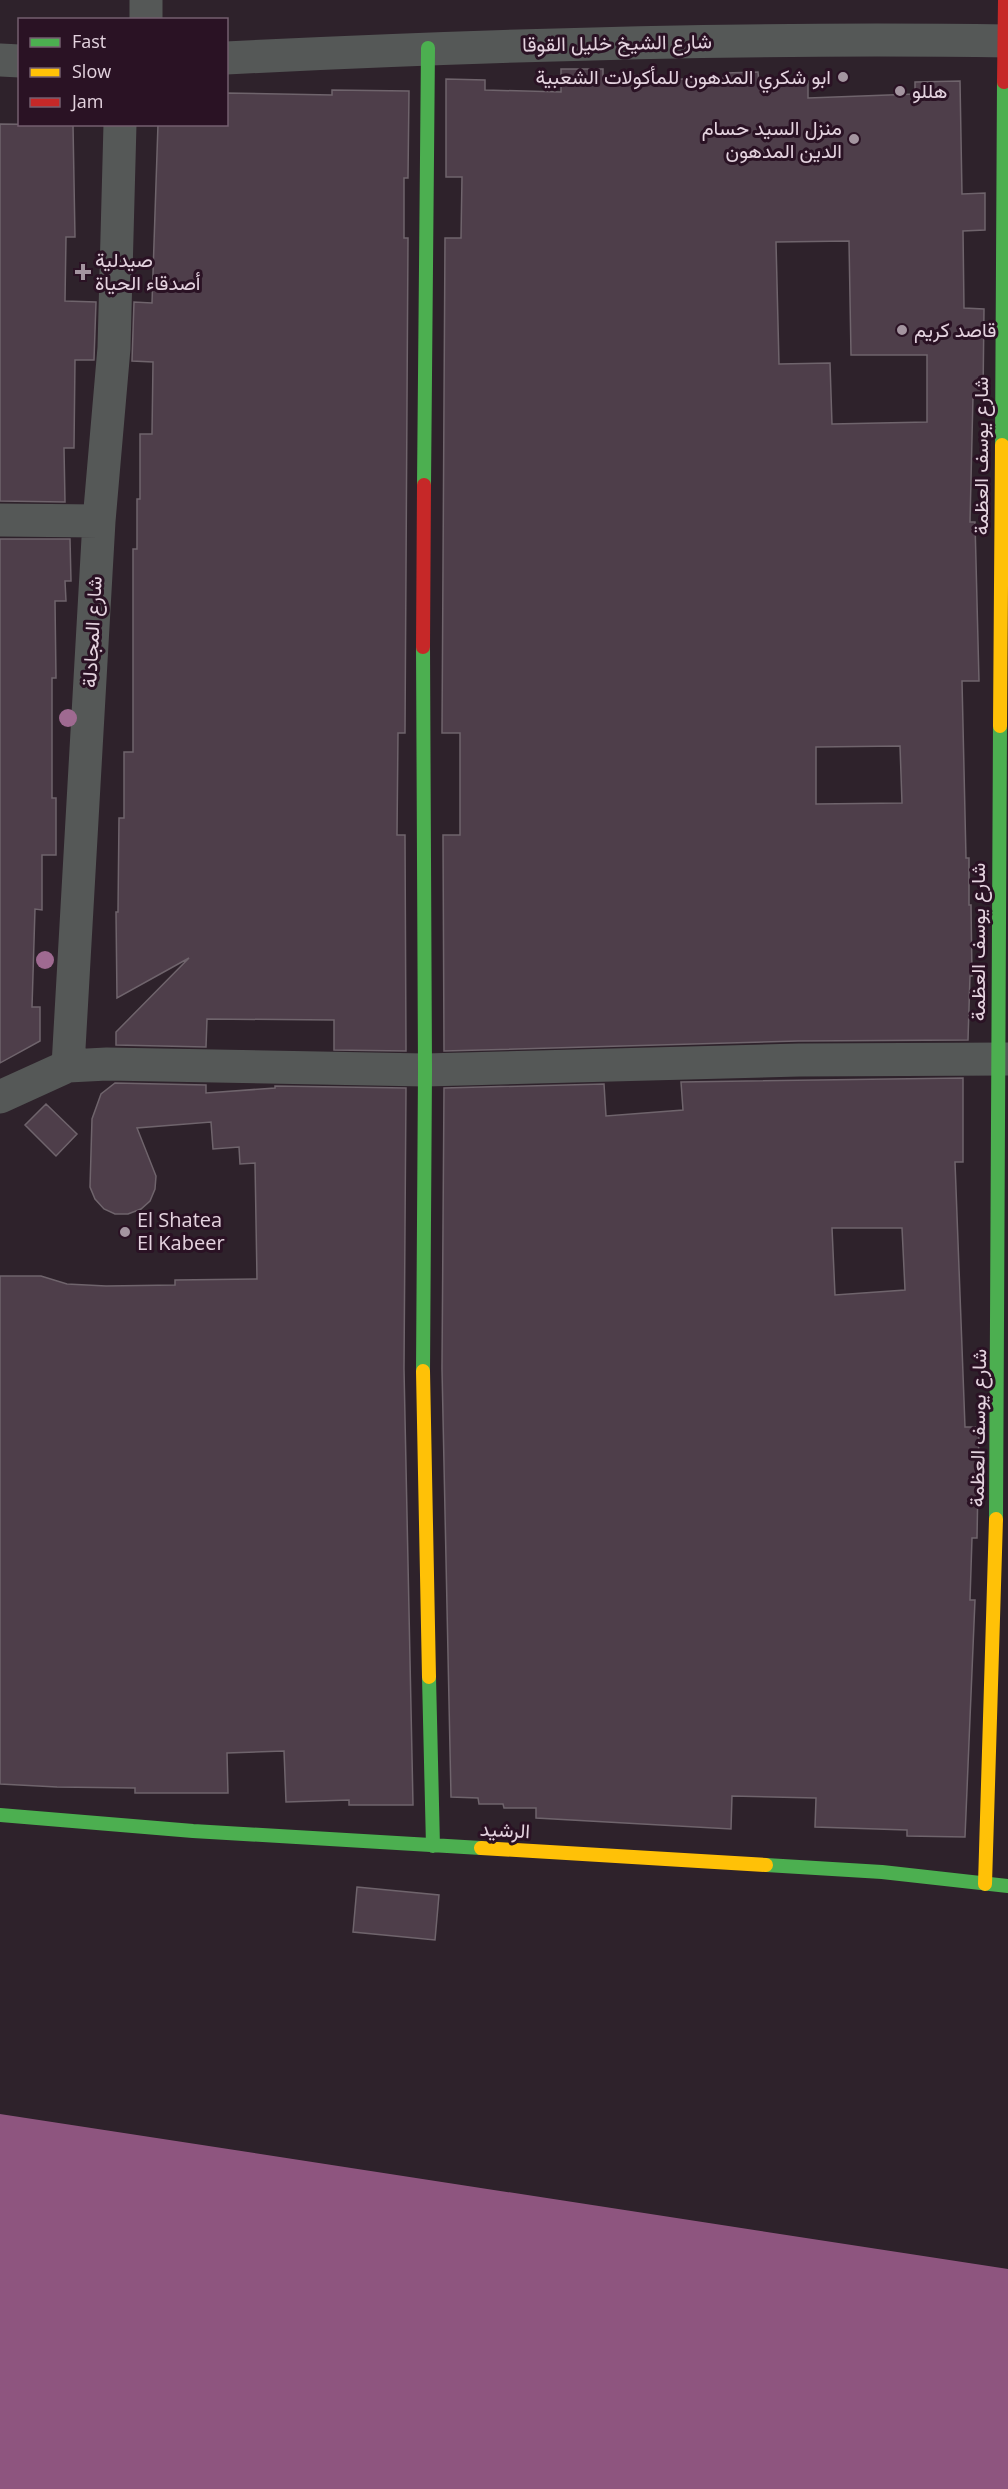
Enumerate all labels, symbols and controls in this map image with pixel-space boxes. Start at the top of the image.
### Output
legend [18,18,228,126]
street label: شارع الشيخ خليل القوقا [522,27,712,59]
text: Fast [72,29,106,53]
text: Slow [72,59,111,83]
place label: ابو شكري المدهون للمأكولات الشعبية [535,63,831,94]
marker: ابو شكري المدهون للمأكولات الشعبية [836,70,850,84]
place label: هللو [912,77,948,104]
marker: هللو [893,84,907,98]
text: Jam [70,89,104,113]
place label: منزل السيد حسام الدين المدهون [702,114,842,164]
marker: منزل السيد حسام الدين المدهون [847,132,861,146]
place label: صيدلية أصدقاء الحياة [95,246,201,296]
marker: صيدلية أصدقاء الحياة [76,265,90,279]
place label: قاصد كريم [914,316,996,343]
marker: قاصد كريم [895,323,909,337]
street label: شارع يوسف العظمة [967,377,995,535]
street label: شارع المجادلة [75,575,109,689]
street label: شارع يوسف العظمة [964,863,992,1021]
place label: El Shatea El Kabeer [137,1206,225,1256]
marker: El Shatea El Kabeer [118,1225,132,1239]
street label: شارع يوسف العظمة [963,1349,993,1507]
street label: الرشيد [479,1815,531,1844]

